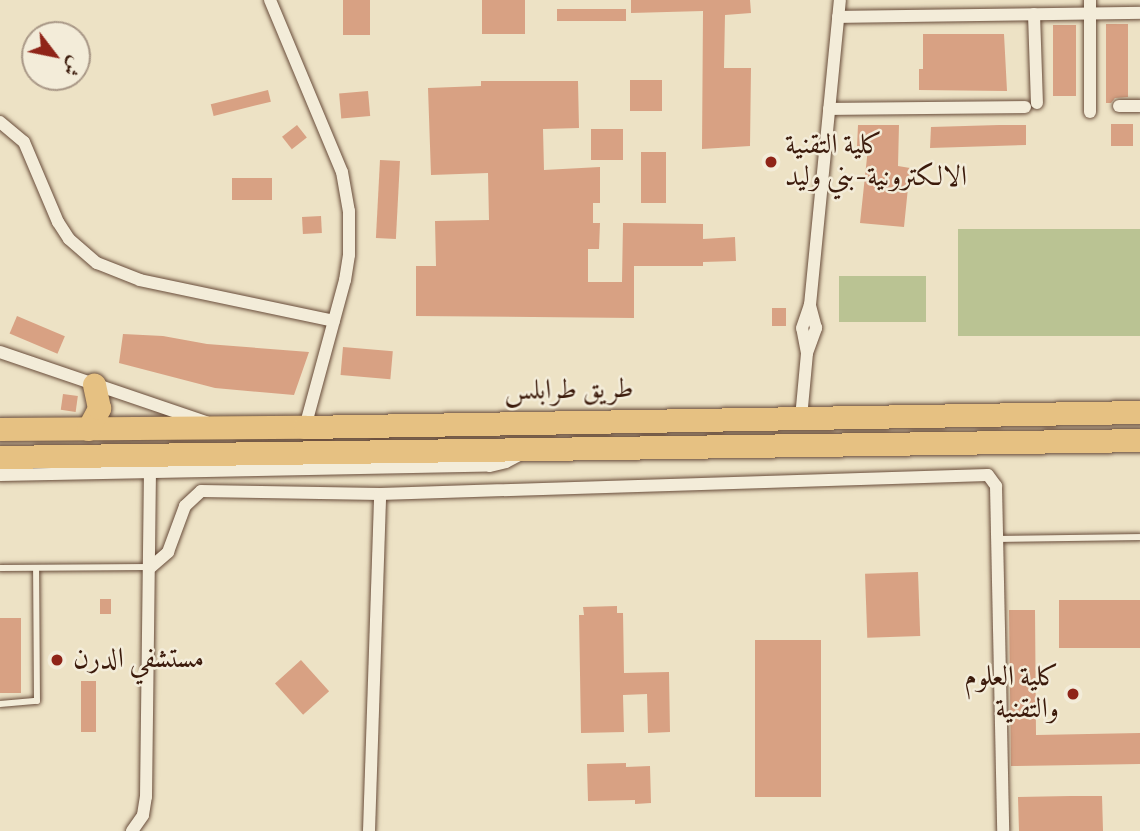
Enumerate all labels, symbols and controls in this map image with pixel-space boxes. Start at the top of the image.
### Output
north arrow [21,21,91,91]
text: ش [56,51,88,81]
place label: كلية التقنية الالكترونية-بني وليد [785,129,967,195]
marker: كلية التقنية الالكترونية-بني وليد [763,154,779,170]
street label: طريق طرابلس [504,373,634,409]
place label: مستشفي الدرن [73,643,204,677]
marker: مستشفي الدرن [47,650,67,670]
place label: كلية العلوم والتقنية [964,661,1059,727]
marker: كلية العلوم والتقنية [1065,686,1081,702]

